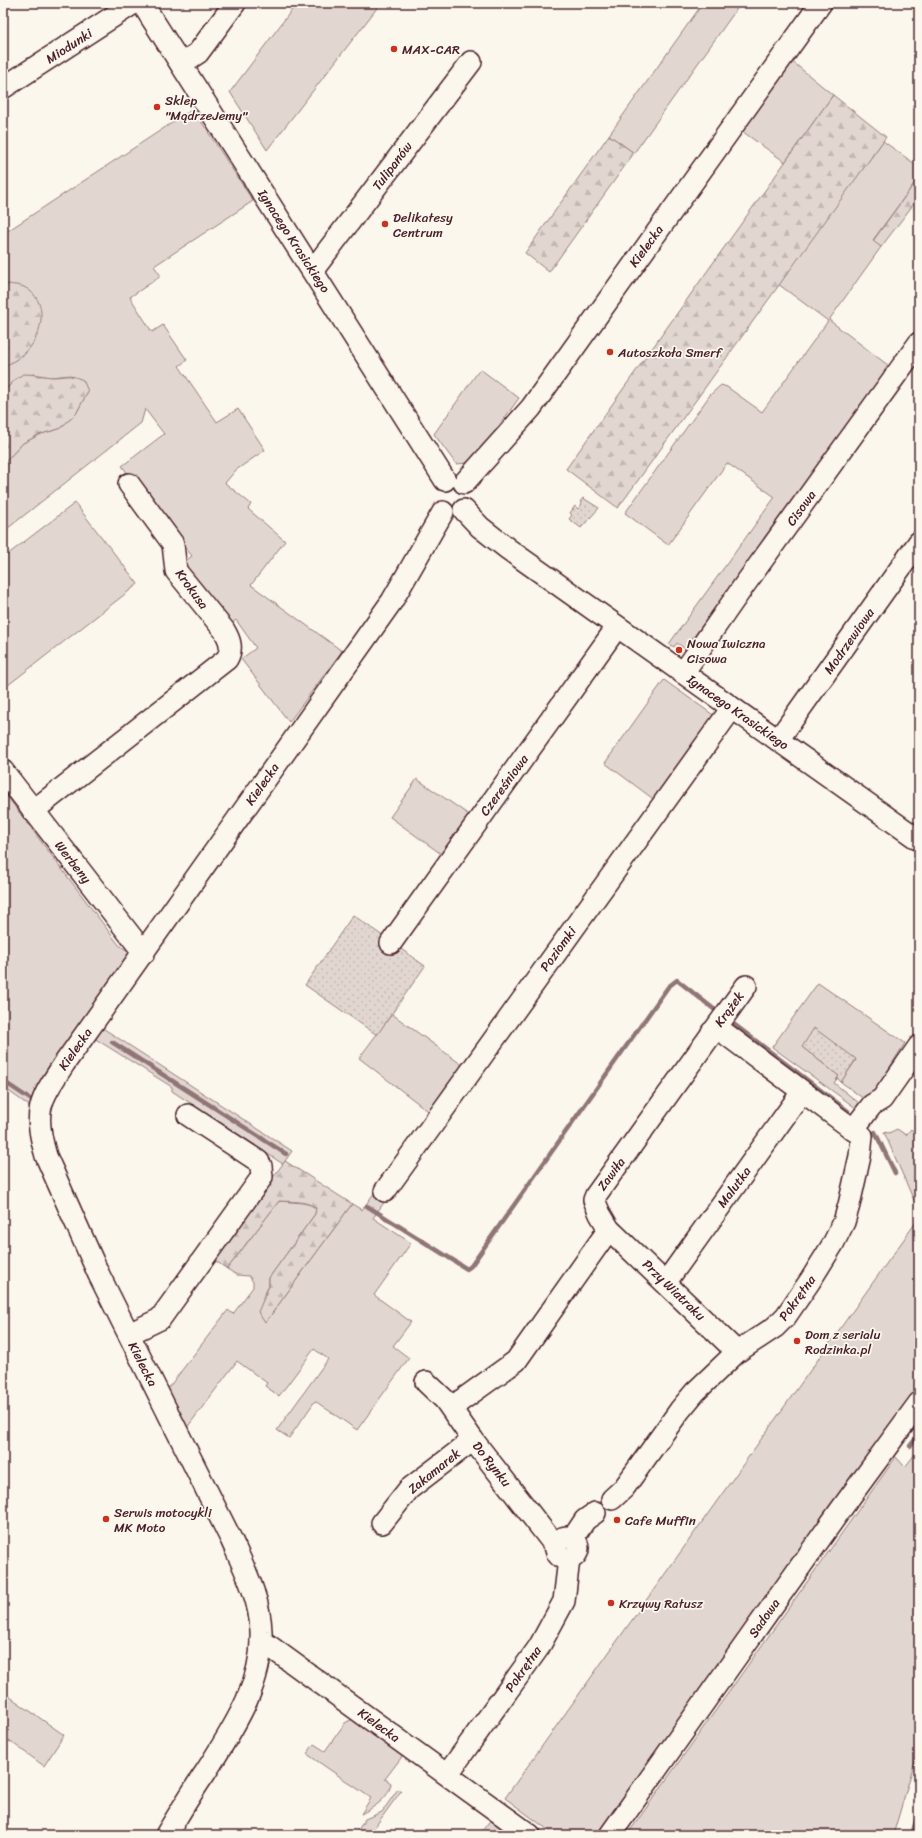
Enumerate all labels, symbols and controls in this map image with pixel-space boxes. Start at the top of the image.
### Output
street label: Miodunki [41,22,97,70]
place label: MAX-CAR [402,38,460,61]
marker: MAX-CAR [389,44,399,54]
place label: Sklep "MądrzeJemy" [165,89,249,127]
marker: Sklep "MądrzeJemy" [152,102,162,112]
street label: Tulipanów [366,136,419,195]
street label: Ignacego Krasickiego [251,183,337,298]
place label: Delikatesy Centrum [393,206,453,244]
marker: Delikatesy Centrum [380,219,390,229]
street label: Kielecka [623,219,670,272]
place label: Autoszkoła Smerf [617,341,724,364]
marker: Autoszkoła Smerf [605,347,615,357]
street label: Cisowa [780,485,822,531]
street label: Krokusa [169,564,215,615]
street label: Modrzewiowa [818,603,881,679]
place label: Nowa Iwiczna Cisowa [687,632,766,670]
marker: Nowa Iwiczna Cisowa [674,645,684,655]
street label: Ignacego Krasickiego [681,668,794,756]
street label: Czereśniowa [474,749,535,821]
street label: Kielecka [239,757,285,810]
street label: Werbeny [49,835,97,889]
street label: Poziomki [534,921,583,976]
street label: Krążek [708,986,750,1032]
street label: Kielecka [52,1022,98,1075]
street label: Zawiła [591,1152,631,1196]
street label: Malutka [711,1161,757,1213]
street label: Przy Wiatraku [637,1254,711,1326]
street label: Pokrętna [772,1270,822,1326]
place label: Dom z serialu Rodzinka.pl [805,1323,880,1361]
marker: Dom z serialu Rodzinka.pl [792,1336,802,1346]
street label: Kielecka [122,1337,164,1391]
street label: Do Rynku [467,1436,517,1492]
street label: Zakamarek [402,1442,466,1500]
place label: Serwis motocykli MK Moto [114,1501,212,1539]
place label: Cafe Muffin [625,1509,696,1532]
marker: Serwis motocykli MK Moto [101,1514,111,1524]
marker: Cafe Muffin [612,1515,622,1525]
place label: Krzywy Ratusz [619,1592,704,1615]
street label: Sadowa [742,1593,786,1642]
marker: Krzywy Ratusz [606,1598,616,1608]
street label: Pokrętna [499,1641,548,1697]
street label: Kielecka [353,1702,406,1749]

